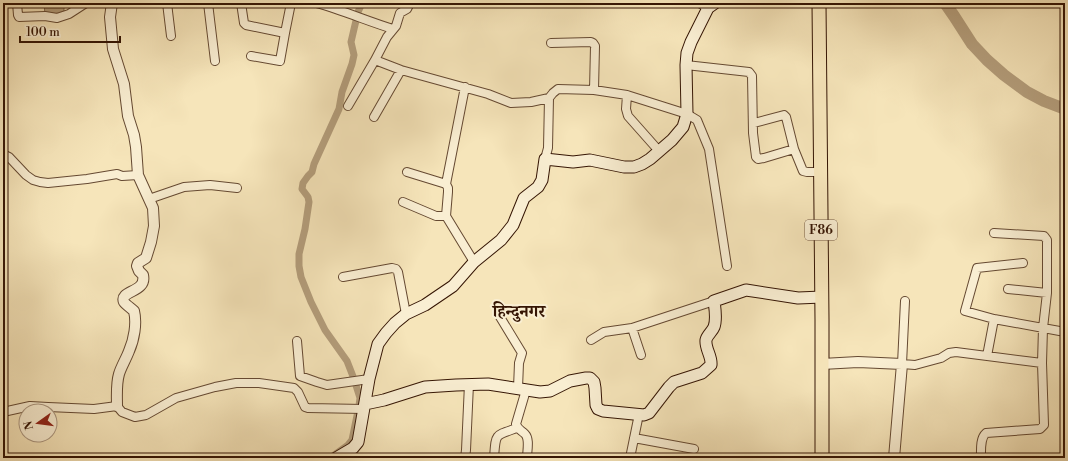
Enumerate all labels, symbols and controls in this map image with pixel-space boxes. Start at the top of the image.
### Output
scale bar [20,18,120,44]
text: 100 m [26,25,60,40]
road number: F86 [805,220,837,240]
district label: हिन्दुनगर [491,301,547,323]
north arrow [18,403,58,443]
text: N [21,419,37,431]

